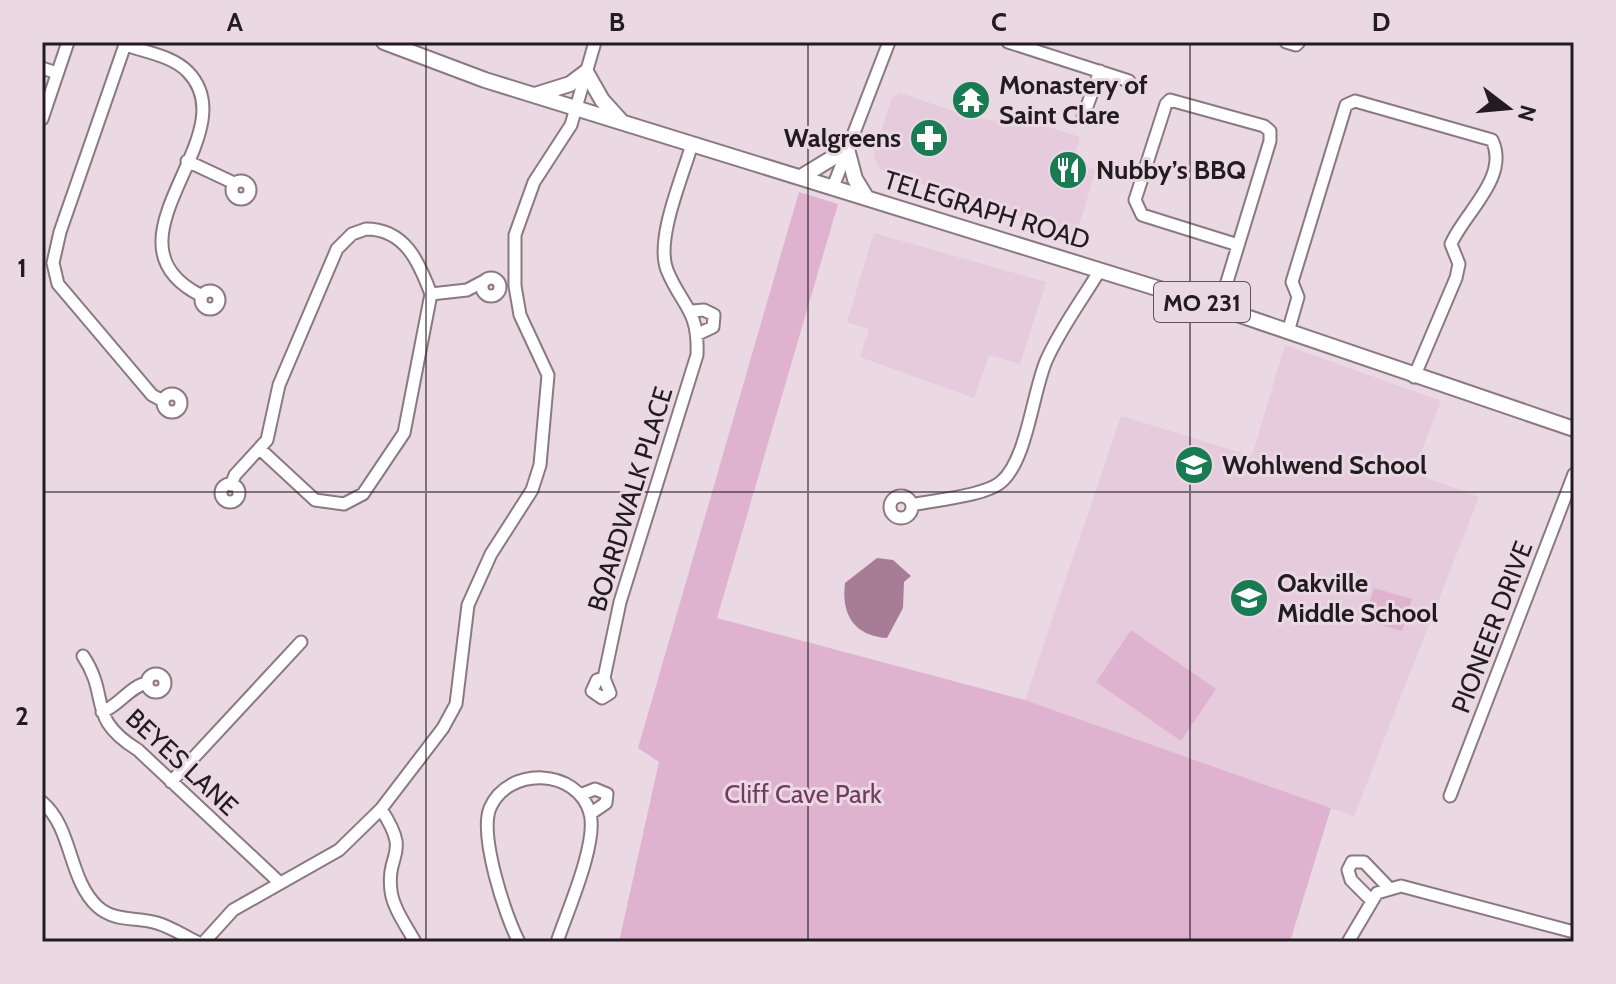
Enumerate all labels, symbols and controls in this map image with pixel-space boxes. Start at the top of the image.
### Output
text: A [227,6,244,38]
text: B [609,6,625,38]
text: C [991,6,1007,38]
text: D [1372,6,1390,38]
north arrow [1468,68,1548,148]
place label: Monastery of Saint Clare [999,69,1148,131]
temple icon: Monastery of Saint Clare [950,79,992,121]
text: N [1512,102,1542,125]
pharmacy icon: Walgreens [908,117,950,159]
place label: Walgreens [784,122,901,154]
restaurant icon: Nubby’s BBQ [1047,149,1089,191]
place label: Nubby’s BBQ [1096,154,1246,186]
street label: TELEGRAPH ROAD [880,163,1094,257]
text: 1 [17,252,27,284]
road number: MO 231 [1154,282,1250,322]
street label: BOARDWALK PLACE [581,383,679,615]
school or university icon: Wohlwend School [1173,444,1215,486]
place label: Wohlwend School [1222,449,1427,481]
street label: PIONEER DRIVE [1445,536,1539,718]
place label: Oakville Middle School [1277,567,1438,629]
school or university icon: Oakville Middle School [1228,577,1270,619]
text: 2 [15,700,29,732]
street label: BEYES LANE [119,702,245,822]
park label: Cliff Cave Park [724,778,882,810]

